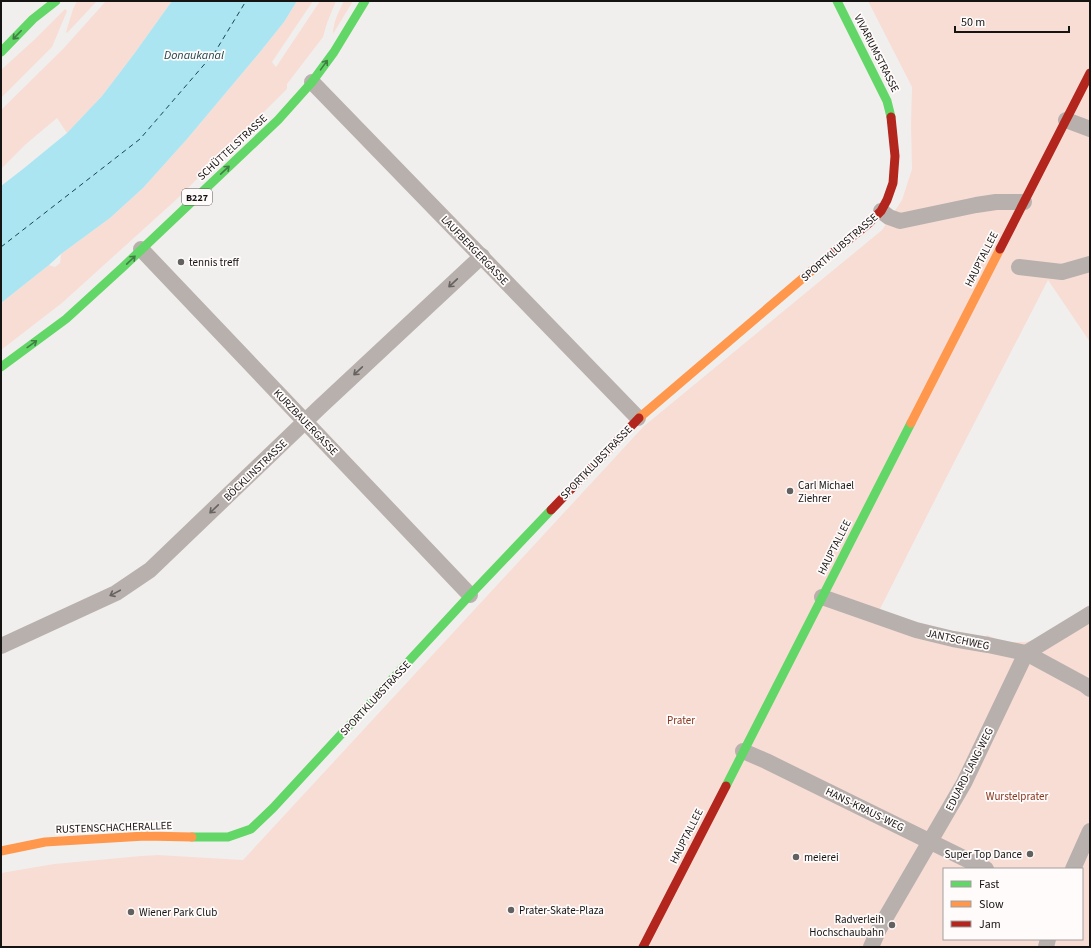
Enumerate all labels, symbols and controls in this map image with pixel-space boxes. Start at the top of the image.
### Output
scale bar [955,8,1069,34]
street label: VIVARIUMSTRASSE [850,12,903,95]
text: 50 m [961,14,985,31]
one-way arrow [12,30,22,40]
water label: Donaukanal [164,47,224,64]
one-way arrow [320,60,328,71]
street label: SCHÜTTELSTRASSE [194,111,271,184]
one-way arrow [220,165,230,175]
road number: B227 [182,189,212,205]
street label: SPORTKLUBSTRASSE [798,210,881,285]
street label: LAUFBERGERGASSE [438,212,512,288]
street label: HAUPTALLEE [961,229,1002,289]
one-way arrow [126,255,136,264]
place label: tennis treff [189,255,239,270]
marker: tennis treff [176,257,186,267]
one-way arrow [448,278,458,288]
one-way arrow [27,340,38,348]
one-way arrow [353,367,363,376]
street label: KURZBAUERGASSE [270,386,341,459]
street label: SPORTKLUBSTRASSE [557,422,636,503]
street label: BÖCKLINSTRASSE [220,436,291,505]
place label: Carl Michael Ziehrer [798,478,854,506]
marker: Carl Michael Ziehrer [785,486,795,496]
one-way arrow [209,505,219,514]
street label: HAUPTALLEE [814,517,855,577]
one-way arrow [109,590,121,598]
street label: JANTSCHWEG [925,625,991,654]
street label: SPORTKLUBSTRASSE [337,657,414,739]
park label: Prater [667,713,695,728]
street label: EDUARD-LANG-WEG [942,725,997,813]
street label: HANS-KRAUS-WEG [823,784,907,835]
park label: Wurstelprater [986,789,1048,804]
street label: HAUPTALLEE [666,806,707,866]
street label: RUSTENSCHACHERALLEE [55,818,173,837]
place label: Super Top Dance [945,847,1023,862]
marker: Super Top Dance [1025,849,1035,859]
place label: meierei [804,850,839,865]
marker: meierei [791,852,801,862]
legend [943,868,1083,940]
text: Fast [979,876,999,893]
text: Slow [979,896,1004,913]
place label: Prater-Skate-Plaza [519,903,604,918]
place label: Wiener Park Club [139,905,217,920]
marker: Prater-Skate-Plaza [506,905,516,915]
marker: Wiener Park Club [126,907,136,917]
place label: Radverleih Hochschaubahn [809,912,884,940]
text: Jam [979,916,1001,933]
marker: Radverleih Hochschaubahn [887,920,897,930]

